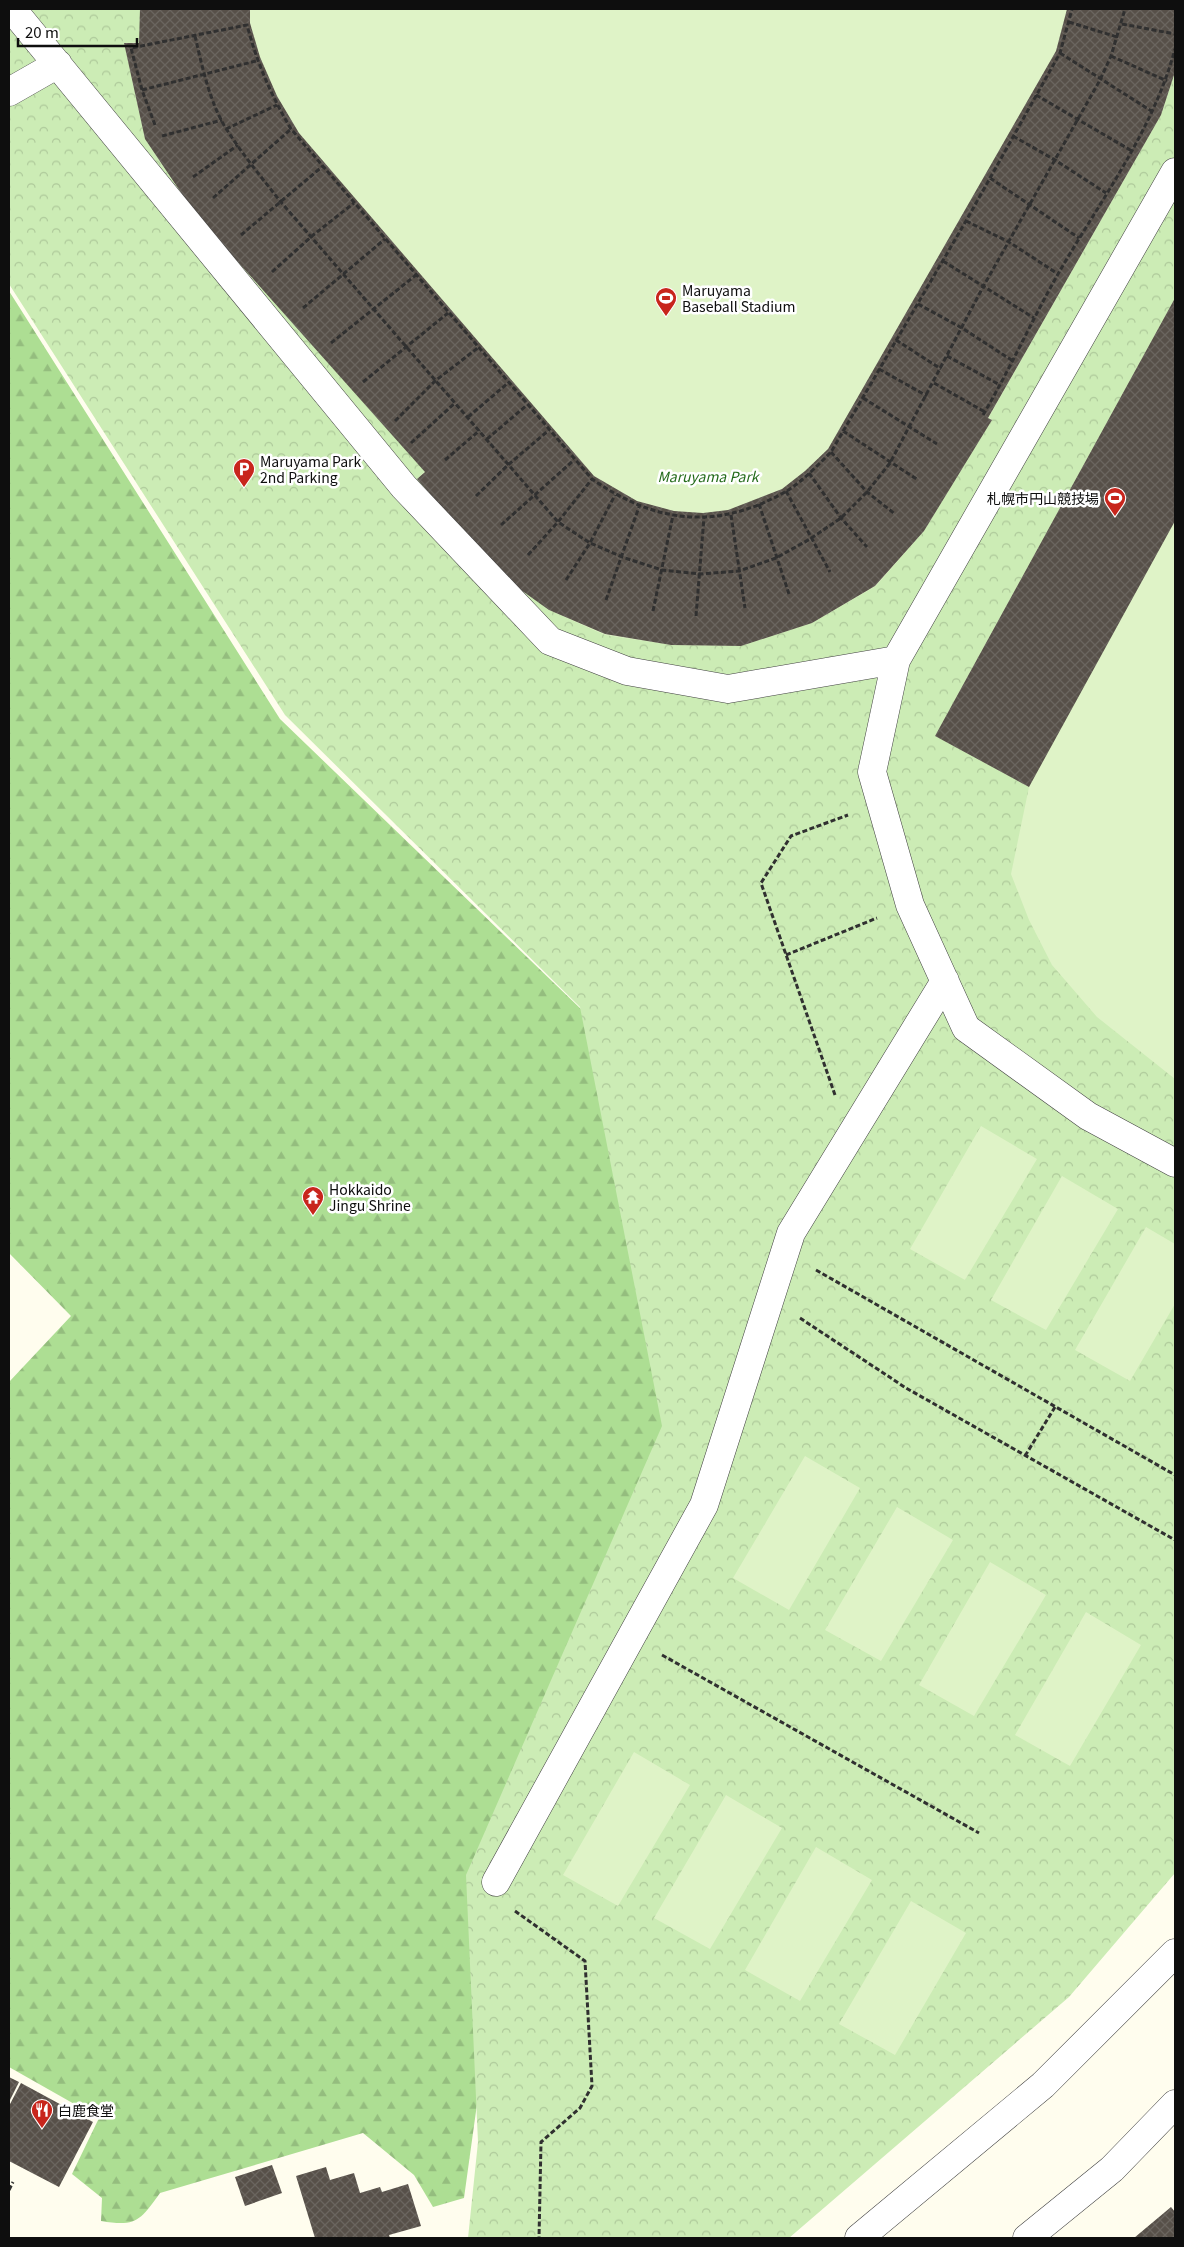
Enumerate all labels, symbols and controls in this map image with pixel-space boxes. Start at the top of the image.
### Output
scale bar [18,15,136,47]
text: 20 m [25,21,59,42]
place label: Maruyama Baseball Stadium [682,280,795,316]
sports icon: Maruyama Baseball Stadium [654,286,678,317]
place label: Maruyama Park 2nd Parking [260,451,361,487]
parking icon: Maruyama Park 2nd Parking [232,457,256,488]
park label: Maruyama Park [657,466,761,486]
sports icon: 札幌市円山競技場 [1103,486,1127,517]
place label: 札幌市円山競技場 [987,488,1099,508]
place label: Hokkaido Jingu Shrine [329,1179,411,1215]
temple icon: Hokkaido Jingu Shrine [301,1185,325,1216]
restaurant icon: 白鹿食堂 [30,2098,54,2129]
place label: 白鹿食堂 [58,2100,114,2120]

